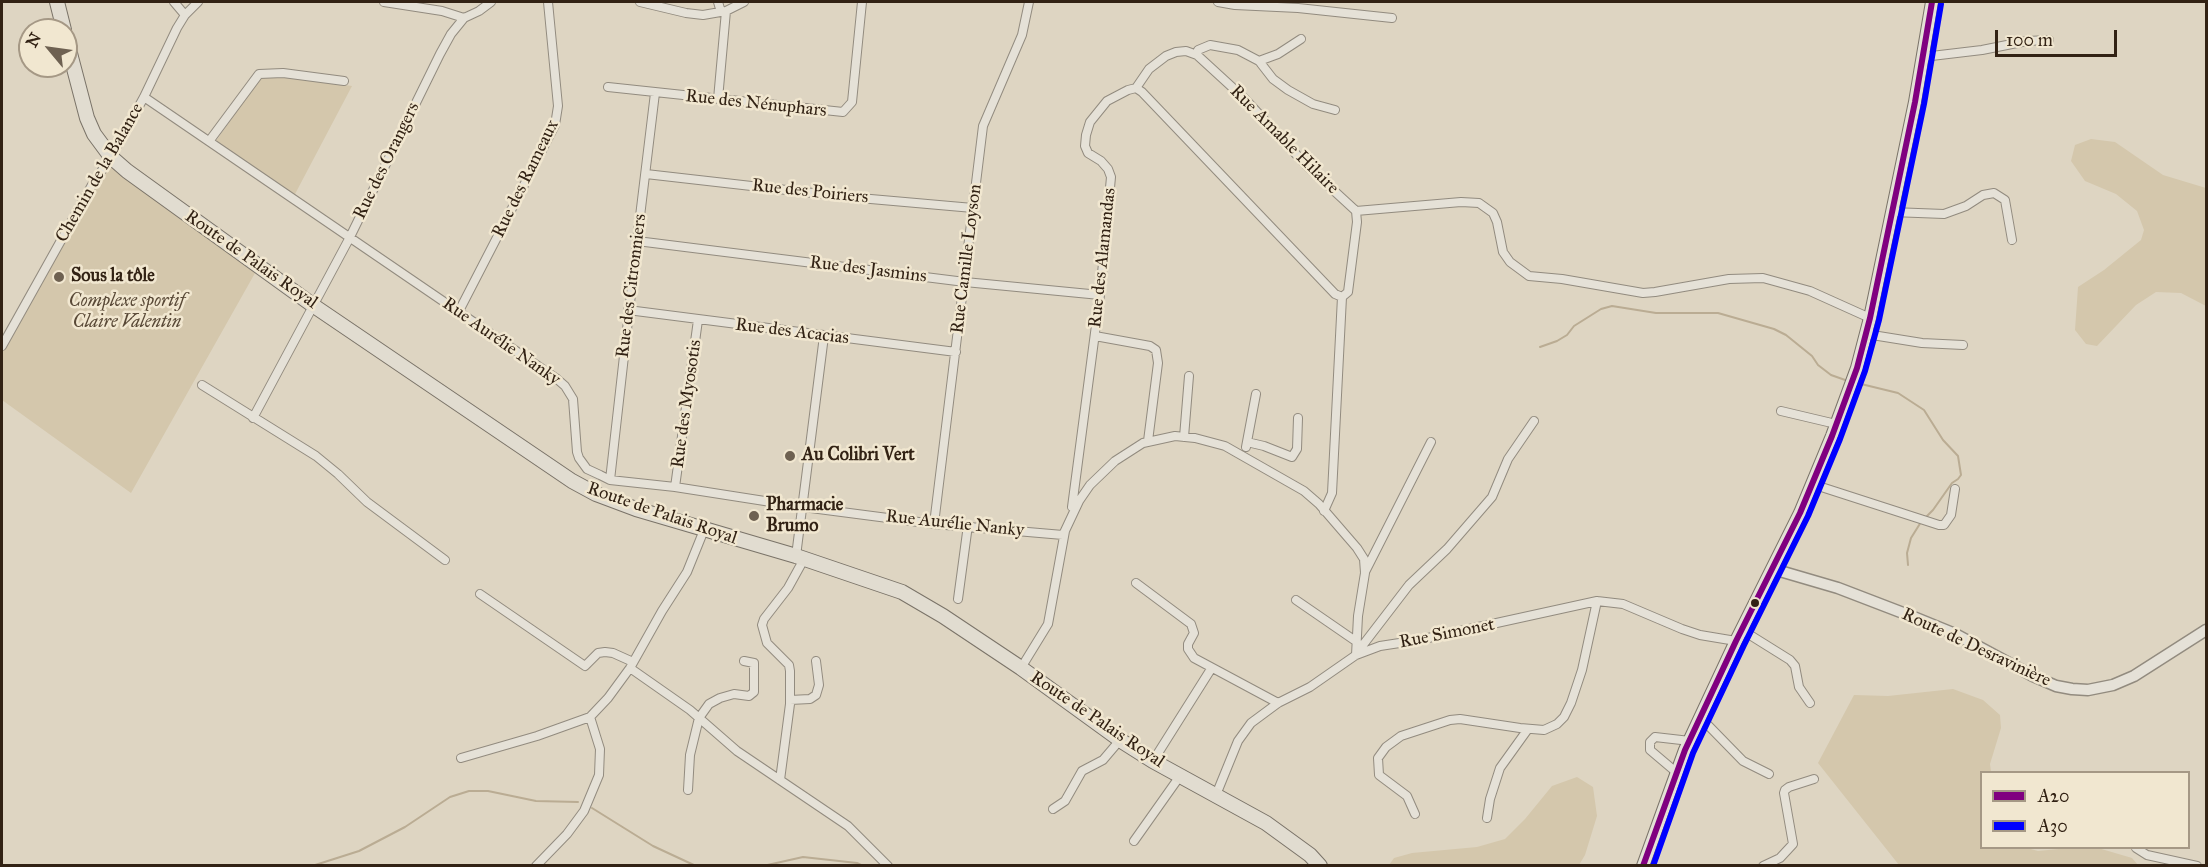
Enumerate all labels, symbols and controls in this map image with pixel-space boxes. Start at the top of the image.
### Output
north arrow [18,18,78,78]
scale bar [1998,18,2120,56]
text: N [22,29,45,51]
text: 100 m [2006,29,2053,51]
street label: Rue Amable Hilaire [1225,81,1343,199]
street label: Rue des Nénuphars [684,86,828,122]
street label: Rue des Orangers [349,99,425,223]
street label: Chemin de la Balance [51,100,149,246]
street label: Rue des Rameaux [488,117,564,241]
street label: Rue des Poiriers [751,175,869,209]
street label: Rue Camille Loyson [947,183,987,335]
street label: Rue des Alamandas [1085,187,1121,329]
street label: Route de Palais Royal [180,206,322,314]
street label: Rue des Citronniers [612,213,652,359]
street label: Rue des Jasmins [808,252,928,288]
place label: Sous la tôle [71,266,155,288]
marker: Sous la tôle [52,270,66,284]
park label: Complexe sportif Claire Valentin [69,291,185,334]
street label: Rue Aurélie Nanky [438,293,564,391]
street label: Rue des Acacias [734,314,850,350]
street label: Rue des Myosotis [667,338,707,470]
place label: Au Colibri Vert [802,445,915,467]
marker: Au Colibri Vert [783,449,797,463]
street label: Route de Palais Royal [584,478,740,550]
place label: Pharmacie Brumo [766,495,843,538]
street label: Rue Aurélie Nanky [885,506,1025,542]
marker: Pharmacie Brumo [747,509,761,523]
unlabelled marker [1749,597,1761,609]
street label: Route de Desravinière [1898,604,2054,692]
street label: Rue Simonet [1398,614,1496,654]
street label: Route de Palais Royal [1026,667,1168,773]
legend [1980,771,2190,849]
text: A20 [2038,785,2069,807]
text: A30 [2038,815,2068,837]

